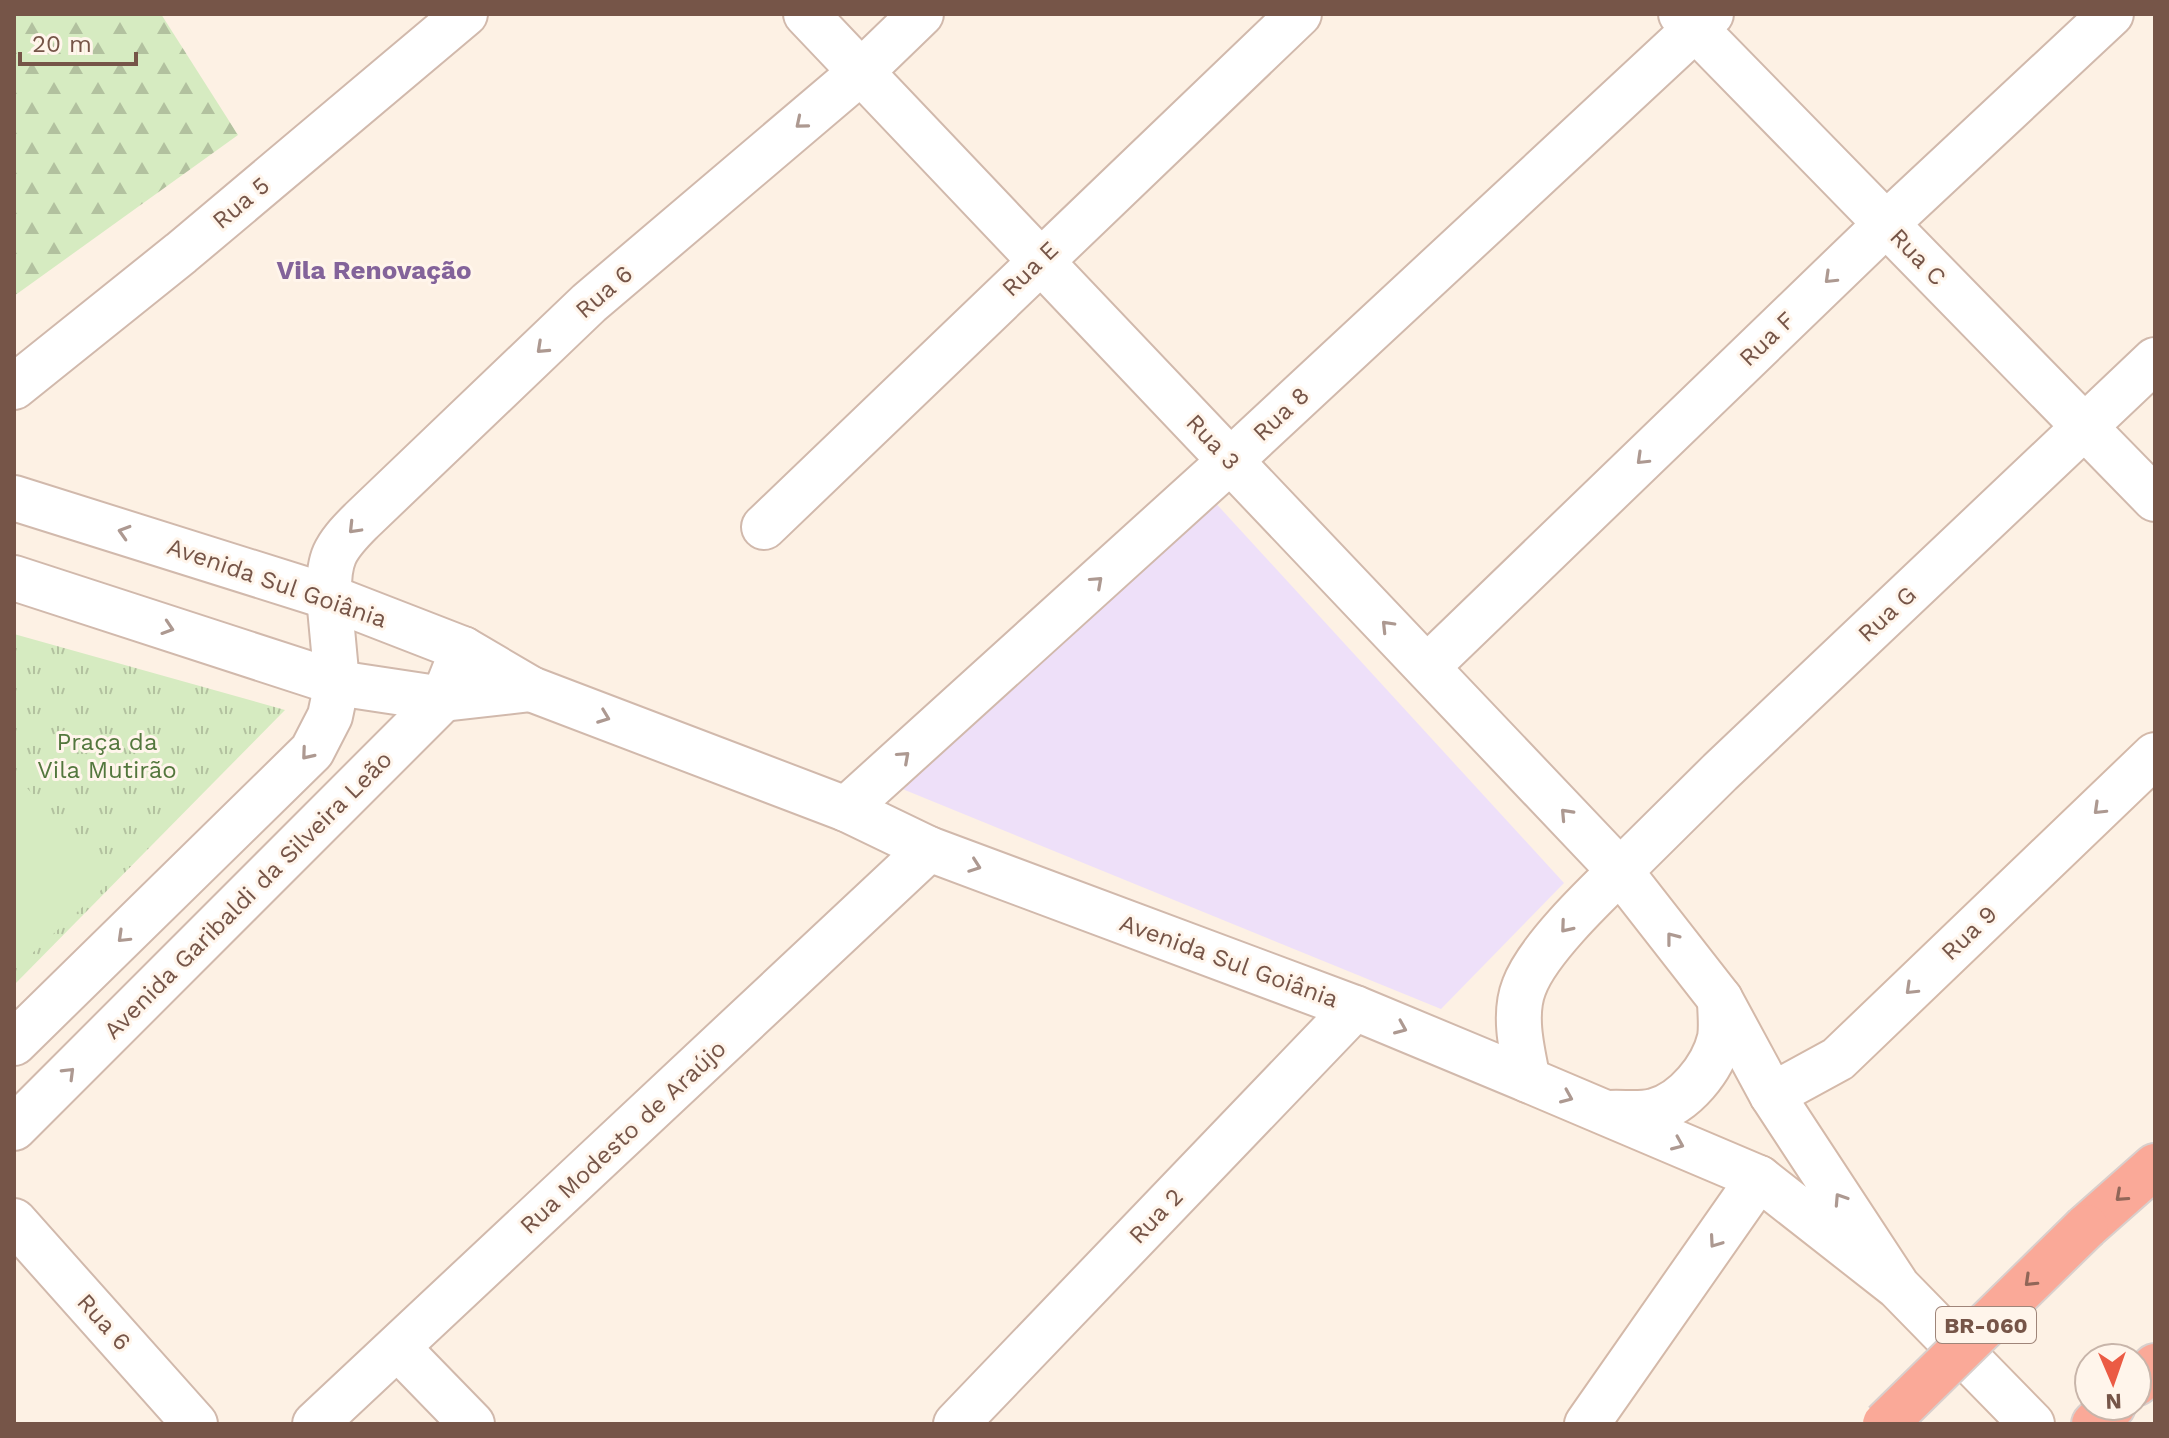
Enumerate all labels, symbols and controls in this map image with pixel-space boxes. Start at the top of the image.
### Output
scale bar [20,16,136,66]
text: 20 m [32,30,92,58]
one-way arrow [796,113,811,127]
street label: Rua 5 [207,171,275,235]
street label: Rua C [1884,223,1952,291]
street label: Rua E [996,236,1064,302]
district label: Vila Renovação [276,255,472,285]
street label: Rua 6 [570,260,638,324]
one-way arrow [1824,269,1839,283]
street label: Rua F [1733,306,1801,372]
one-way arrow [537,339,551,354]
street label: Rua 8 [1247,381,1315,447]
street label: Rua 3 [1180,408,1246,476]
one-way arrow [1637,450,1652,464]
one-way arrow [349,519,363,533]
one-way arrow [118,526,132,542]
street label: Avenida Sul Goiânia [164,532,390,634]
one-way arrow [1087,577,1102,592]
street label: Rua G [1852,580,1922,648]
one-way arrow [160,619,174,635]
one-way arrow [1382,621,1397,635]
one-way arrow [596,707,610,724]
park label: Praça da Vila Mutirão [37,728,177,784]
one-way arrow [302,744,317,759]
street label: Avenida Garibaldi da Silveira Leão [98,745,398,1045]
one-way arrow [895,751,909,766]
one-way arrow [2094,800,2108,814]
one-way arrow [1561,809,1576,823]
one-way arrow [967,856,981,873]
street label: Rua 9 [1935,900,2003,966]
street label: Avenida Sul Goiânia [1116,908,1342,1014]
one-way arrow [1561,918,1576,932]
one-way arrow [118,927,132,942]
one-way arrow [1667,933,1682,947]
one-way arrow [1906,980,1920,994]
one-way arrow [1393,1018,1407,1034]
street label: Rua Modesto de Araújo [514,1034,732,1240]
one-way arrow [60,1068,74,1082]
one-way arrow [1559,1087,1573,1103]
one-way arrow [1670,1134,1684,1150]
street label: Rua 2 [1123,1183,1189,1249]
one-way arrow [2115,1186,2130,1201]
one-way arrow [1835,1193,1850,1207]
one-way arrow [1710,1234,1725,1248]
one-way arrow [2025,1272,2039,1287]
street label: Rua 6 [71,1288,137,1356]
road number: BR-060 [1936,1307,2036,1343]
north arrow [2073,1342,2153,1422]
text: N [2105,1389,2122,1414]

